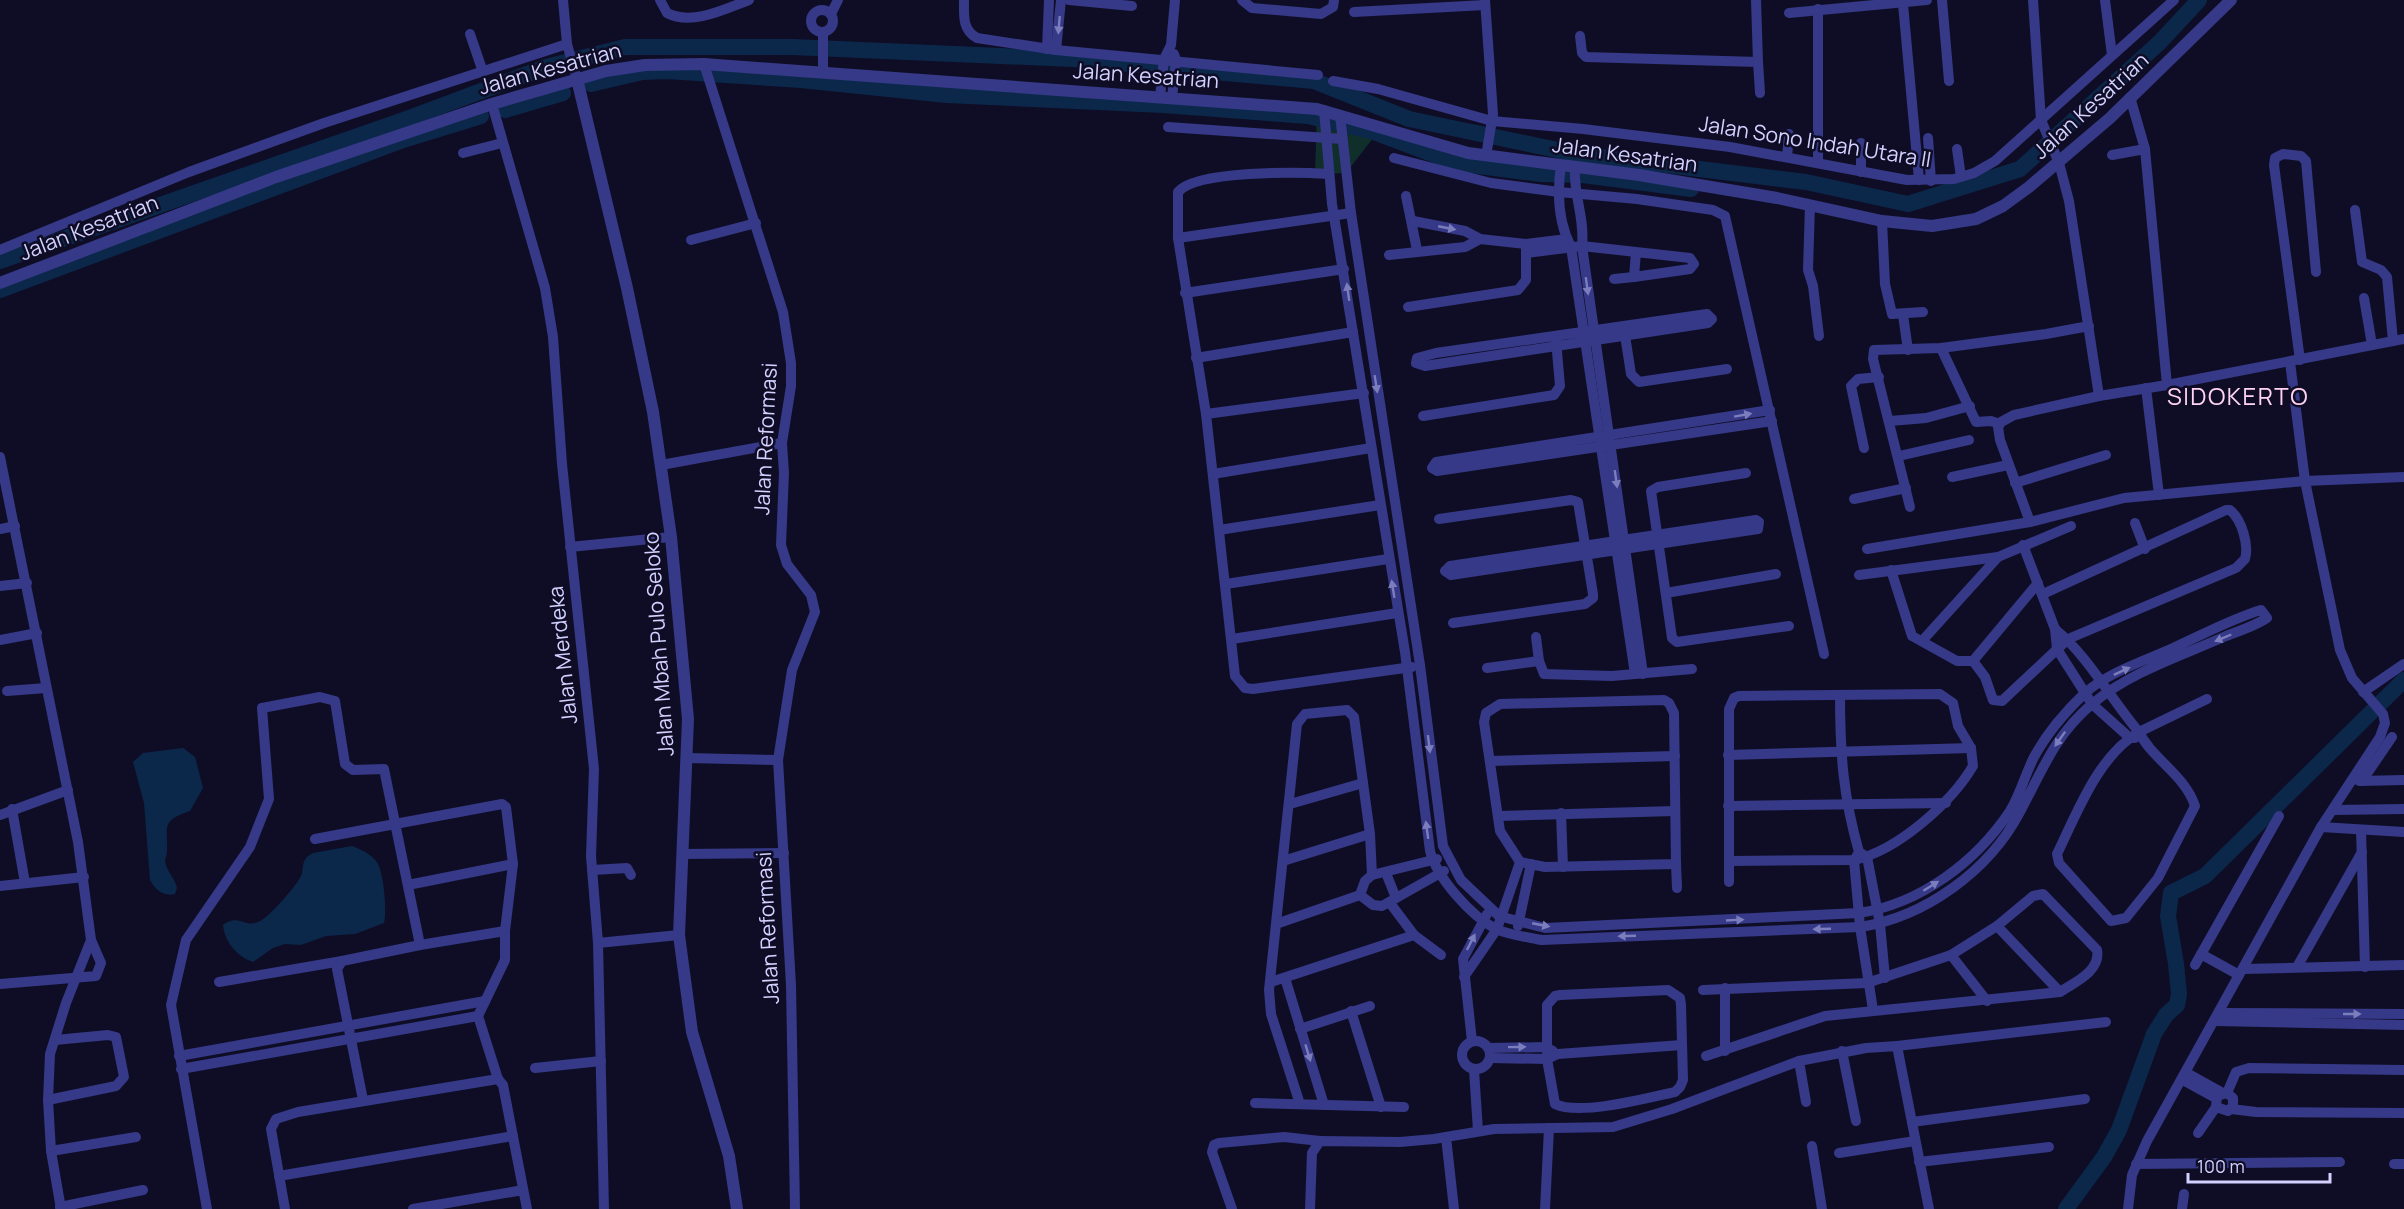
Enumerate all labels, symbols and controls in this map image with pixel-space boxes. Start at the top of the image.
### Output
one-way arrow [1054,16,1063,35]
street label: Jalan Kesatrian [475,36,624,100]
street label: Jalan Kesatrian [2027,46,2154,165]
street label: Jalan Kesatrian [1072,56,1220,94]
street label: Jalan Sono Indah Utara II [1697,109,1933,173]
street label: Jalan Kesatrian [1551,130,1700,178]
street label: Jalan Kesatrian [15,188,162,266]
one-way arrow [1438,224,1457,233]
one-way arrow [1583,277,1592,296]
one-way arrow [1343,283,1352,302]
street label: Jalan Reformasi [747,362,783,516]
one-way arrow [1372,375,1381,394]
district label: SIDOKERTO [2167,379,2309,412]
one-way arrow [1734,410,1753,419]
one-way arrow [1612,470,1621,489]
street label: Jalan Mbah Pulo Seloko [636,531,680,757]
one-way arrow [1388,579,1397,598]
street label: Jalan Merdeka [541,585,583,726]
one-way arrow [2214,633,2232,643]
one-way arrow [2114,666,2131,675]
one-way arrow [2054,730,2066,746]
one-way arrow [1424,735,1434,754]
one-way arrow [1422,820,1431,839]
street label: Jalan Reformasi [749,851,785,1005]
one-way arrow [1922,881,1939,892]
one-way arrow [1726,915,1745,924]
one-way arrow [1532,921,1551,930]
one-way arrow [1812,924,1831,933]
one-way arrow [1618,932,1637,941]
one-way arrow [1466,933,1476,950]
one-way arrow [2343,1009,2362,1019]
one-way arrow [1508,1043,1527,1052]
one-way arrow [1304,1044,1313,1062]
scale bar [2188,1146,2330,1184]
text: 100 m [2197,1154,2245,1178]

